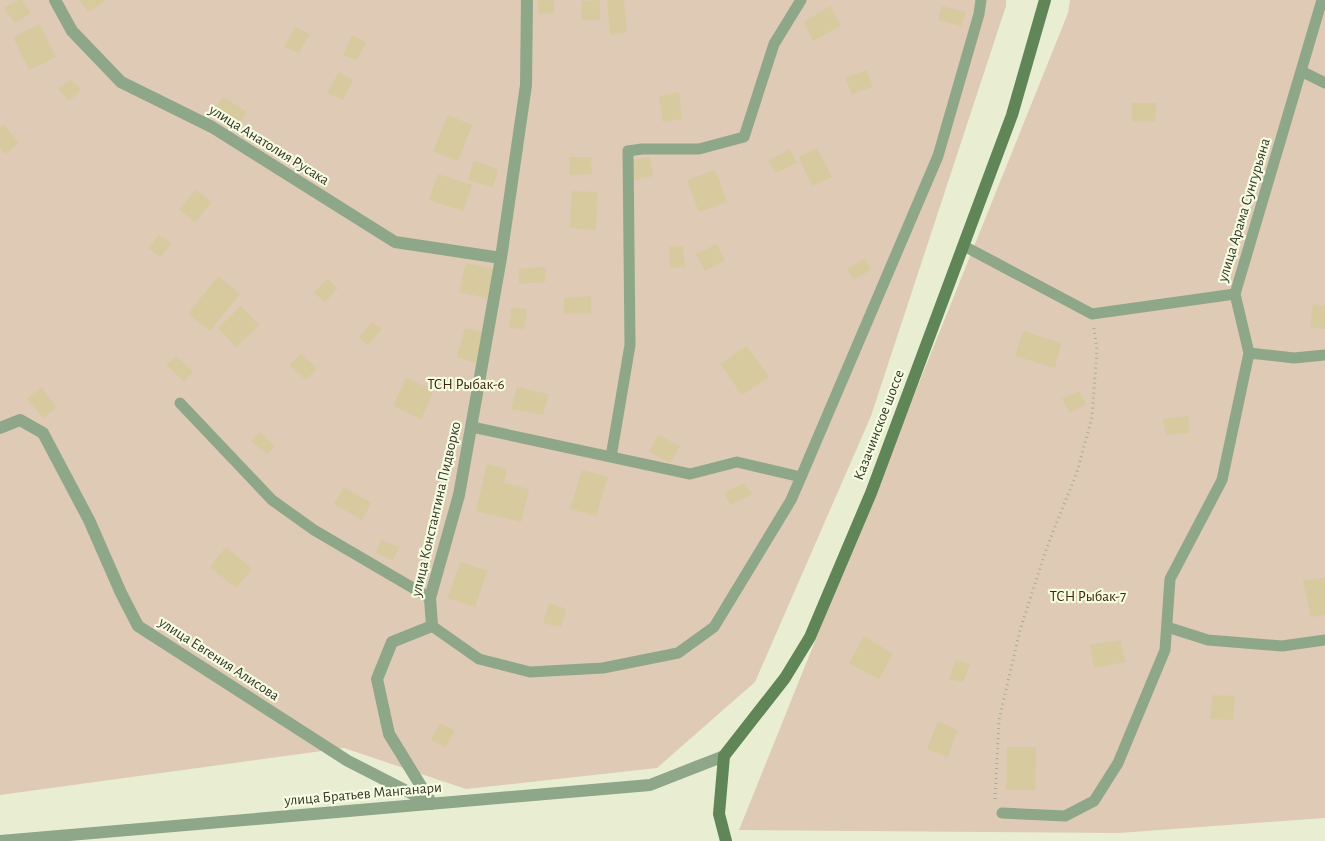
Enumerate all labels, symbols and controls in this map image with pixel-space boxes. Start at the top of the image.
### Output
street label: улица Анатолия Русака [206,101,332,188]
street label: улица Арама Сунгурьяна [1215,136,1273,284]
street label: Казачинское шоссе [851,368,907,482]
park label: ТСН Рыбак-6 [427,377,505,392]
street label: улица Константина Пидворко [408,420,463,599]
park label: ТСН Рыбак-7 [1050,589,1126,604]
street label: улица Евгения Алисова [155,614,282,704]
street label: улица Братьев Манганари [283,780,442,808]

